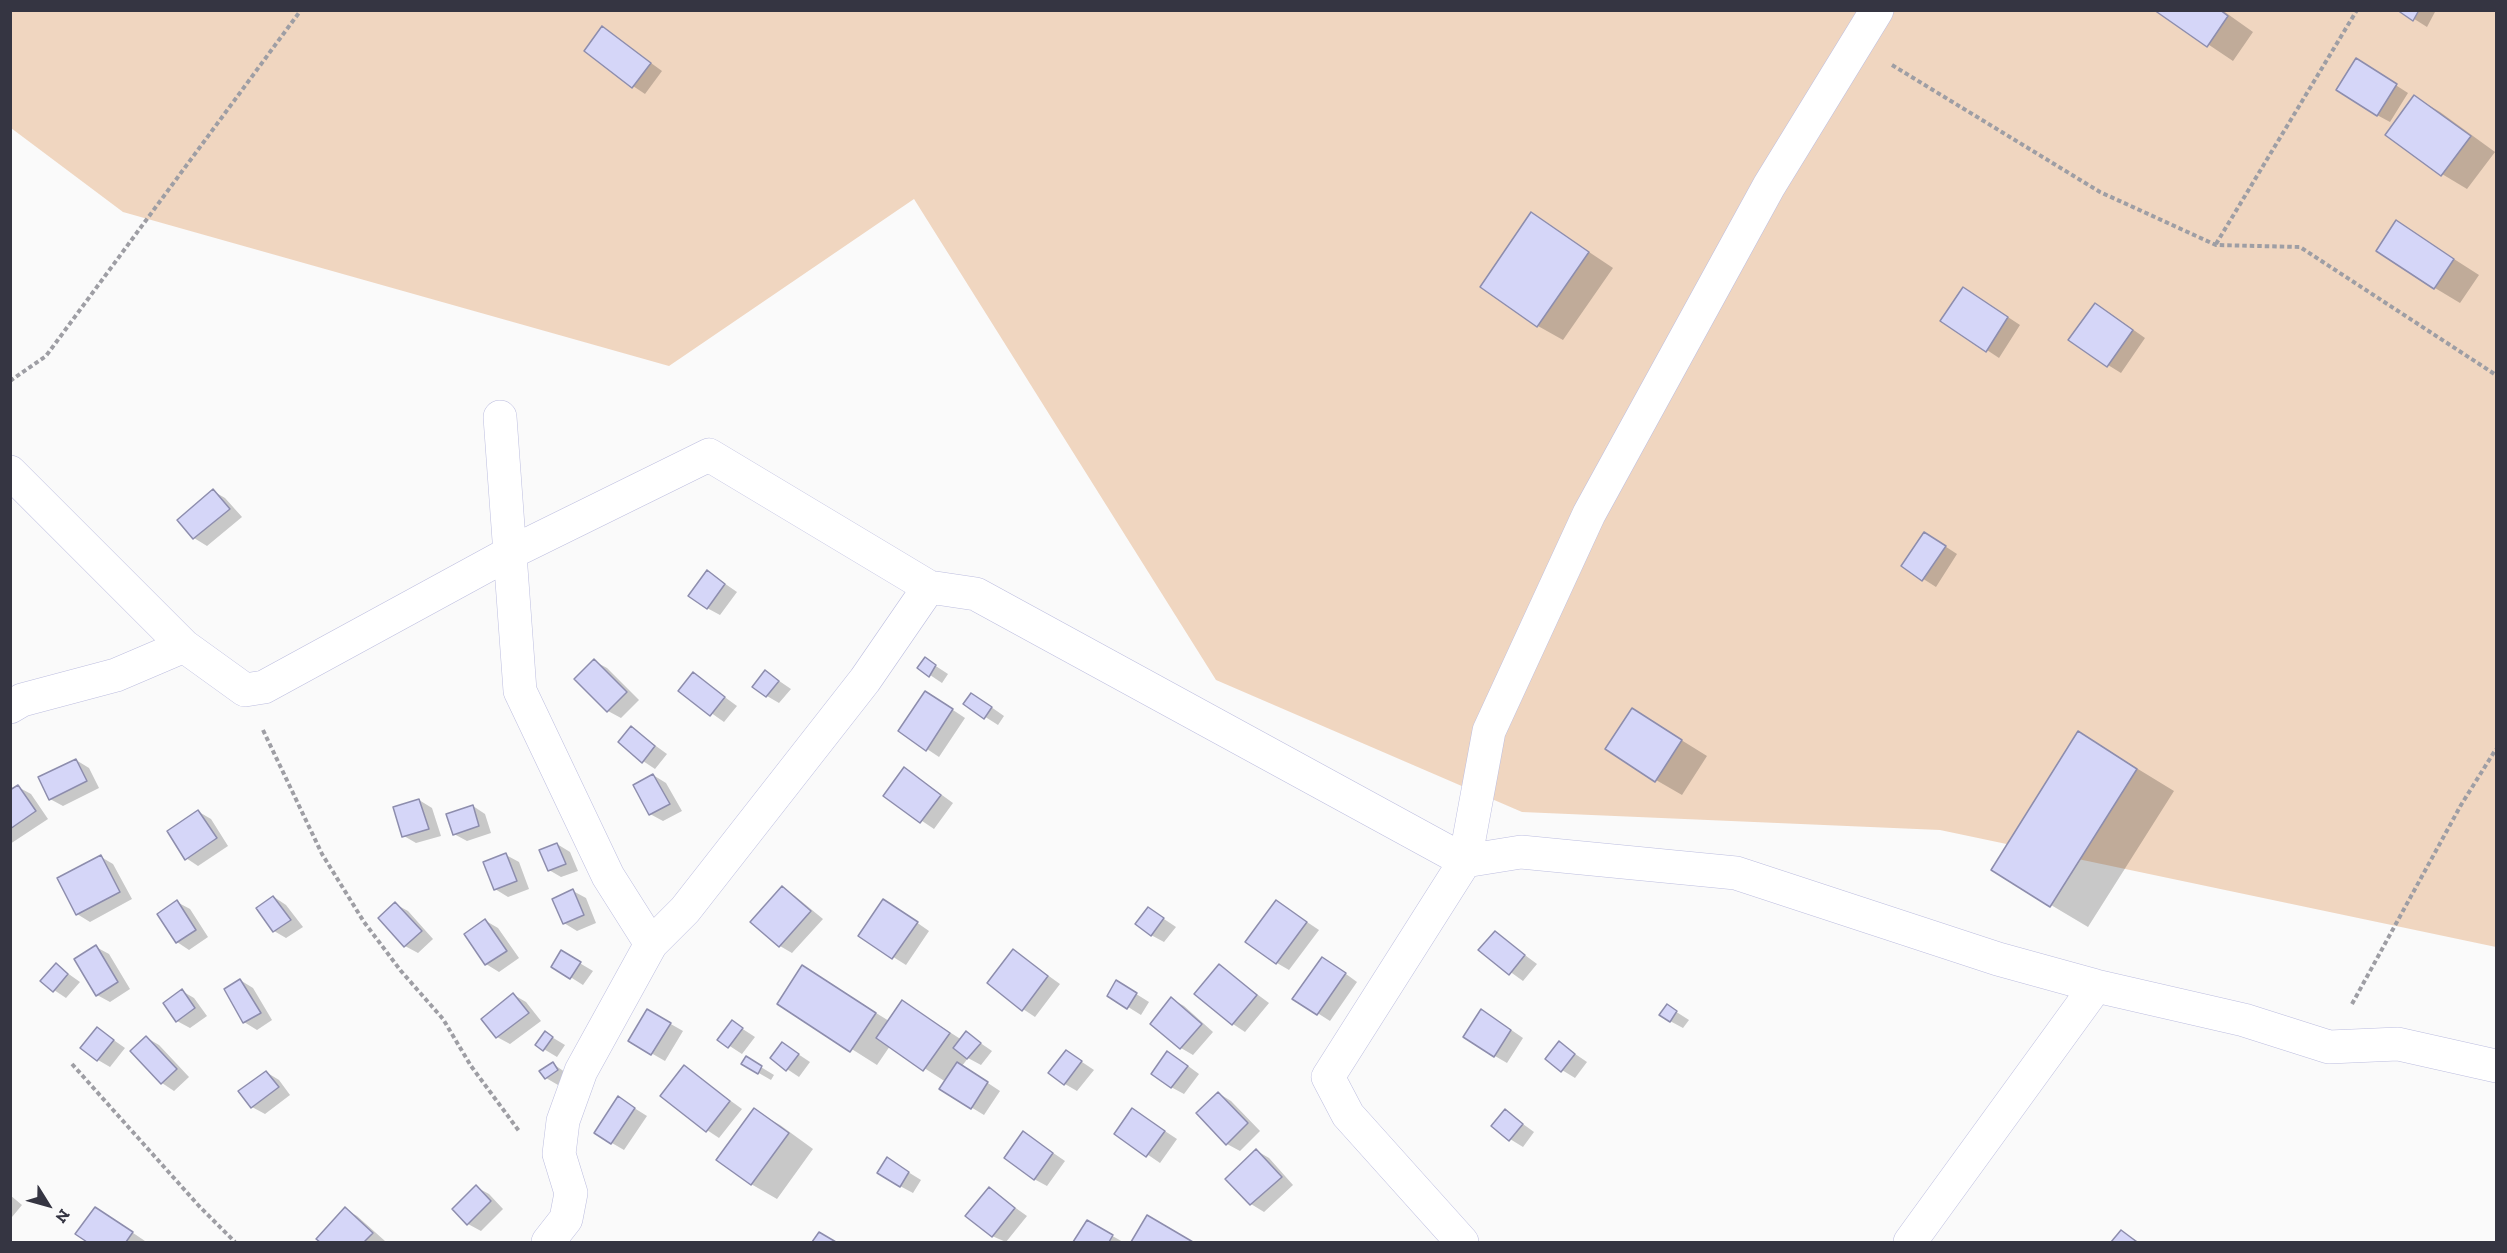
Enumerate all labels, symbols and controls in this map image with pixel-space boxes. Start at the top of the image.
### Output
north arrow [18,1175,78,1235]
text: N [52,1206,74,1227]

